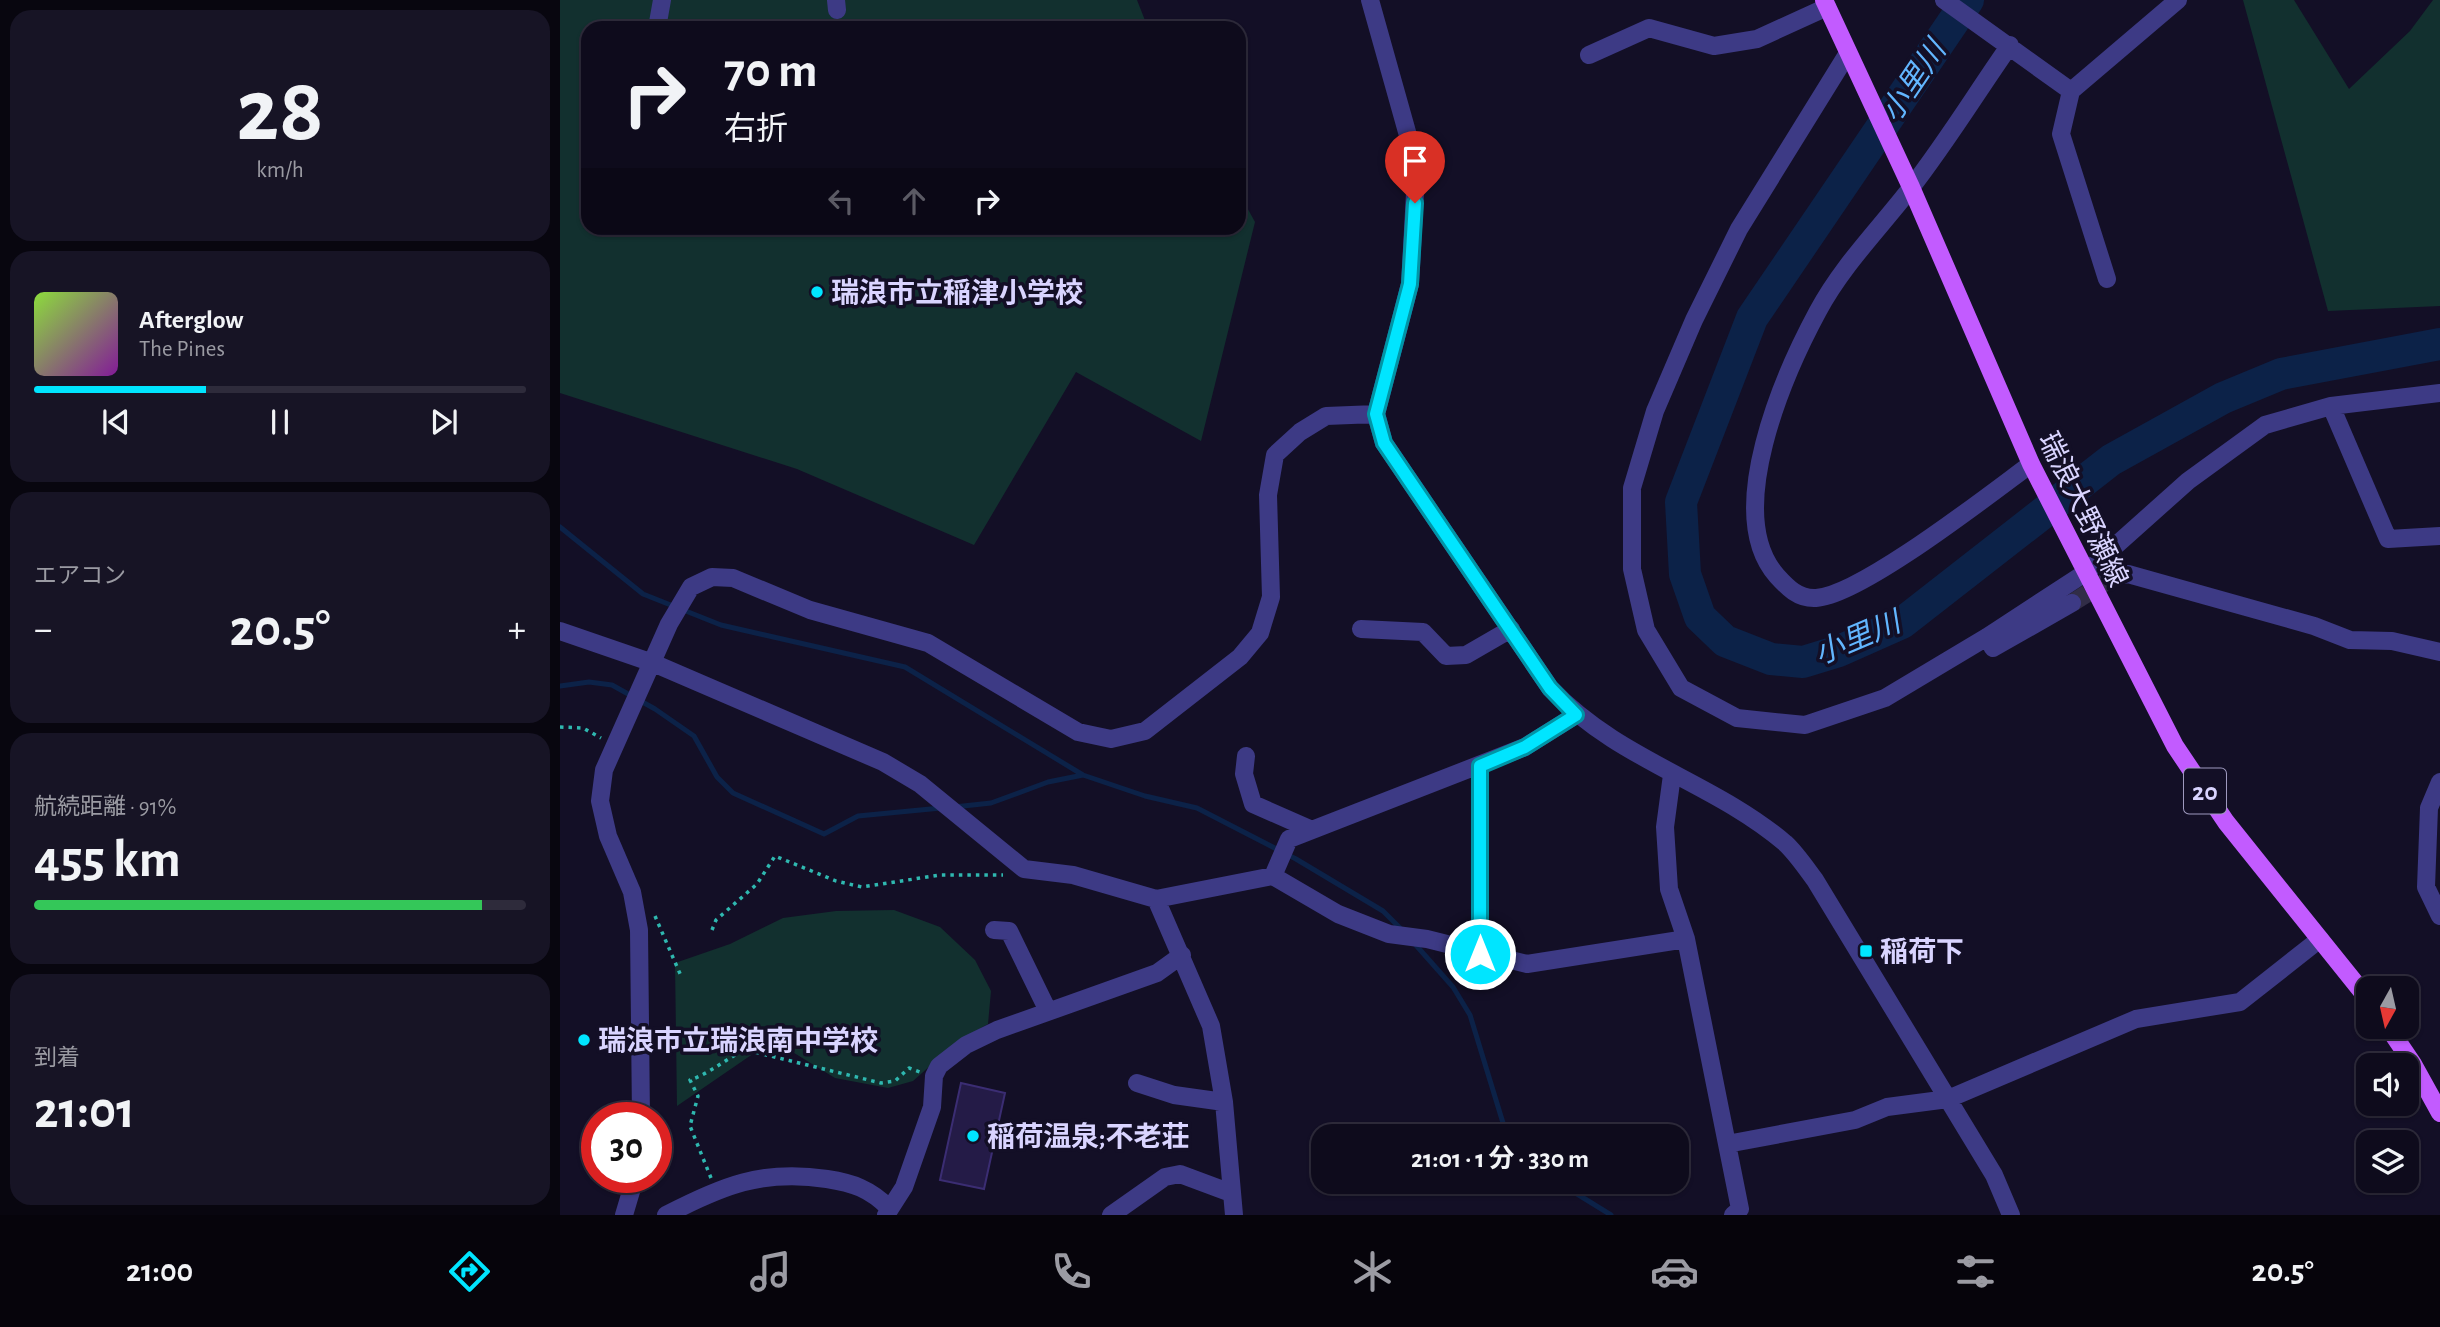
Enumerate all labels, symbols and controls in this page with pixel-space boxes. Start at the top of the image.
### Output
water label: 小里川 [1875,33,1953,127]
text: 70 m [724,47,818,96]
icon: right [609,49,700,140]
text: 28 [236,66,324,157]
text: 右折 [724,113,788,145]
pin [1385,131,1445,203]
icon: arrive [1396,142,1434,180]
text: km/h [256,159,304,182]
icon: left [822,182,860,220]
icon: ahead [895,182,933,220]
icon: right [968,182,1006,220]
place label: 瑞浪市立稲津小学校 [831,277,1083,308]
marker: 瑞浪市立稲津小学校 [809,284,825,300]
text: Afterglow [139,307,243,333]
text: The Pines [139,338,225,361]
icon: previous [97,403,135,441]
icon: pause [261,403,299,441]
icon: next [425,403,463,441]
street label: 瑞浪大野瀬線 [2033,427,2133,592]
text: エアコン [34,565,126,588]
text: 20.5° [229,603,331,655]
water label: 小里川 [1810,605,1907,670]
text: − [34,611,52,649]
text: + [508,611,526,649]
road number: 20 [2184,768,2226,814]
text: 航続距離 · 91% [34,796,177,819]
text: 455 km [34,834,181,886]
position arrow [1443,917,1517,991]
place label: 稲荷下 [1880,937,1964,967]
marker: 稲荷下 [1858,943,1874,959]
north arrow [2356,976,2418,1040]
map controls [2356,976,2419,1193]
place label: 瑞浪市立瑞浪南中学校 [598,1025,878,1056]
marker: 瑞浪市立瑞浪南中学校 [576,1032,592,1048]
text: 到着 [34,1047,80,1070]
button: sound [2356,1053,2419,1116]
text: 21:01 [34,1085,135,1137]
speed limit sign: 30 [581,1102,672,1193]
place label: 稲荷温泉;不老荘 [987,1121,1189,1152]
marker: 稲荷温泉;不老荘 [965,1128,981,1144]
button: layers [2356,1130,2419,1193]
text: 21:01 · 1 分 · 330 m [1411,1146,1589,1172]
icon: directions [445,1247,494,1296]
icon: music [746,1247,795,1296]
icon: phone [1047,1247,1096,1296]
icon: climate [1348,1247,1397,1296]
icon: car [1650,1247,1699,1296]
icon: filters [1951,1247,2000,1296]
text: 21:00 [126,1255,193,1287]
text: 20.5° [2252,1255,2314,1287]

